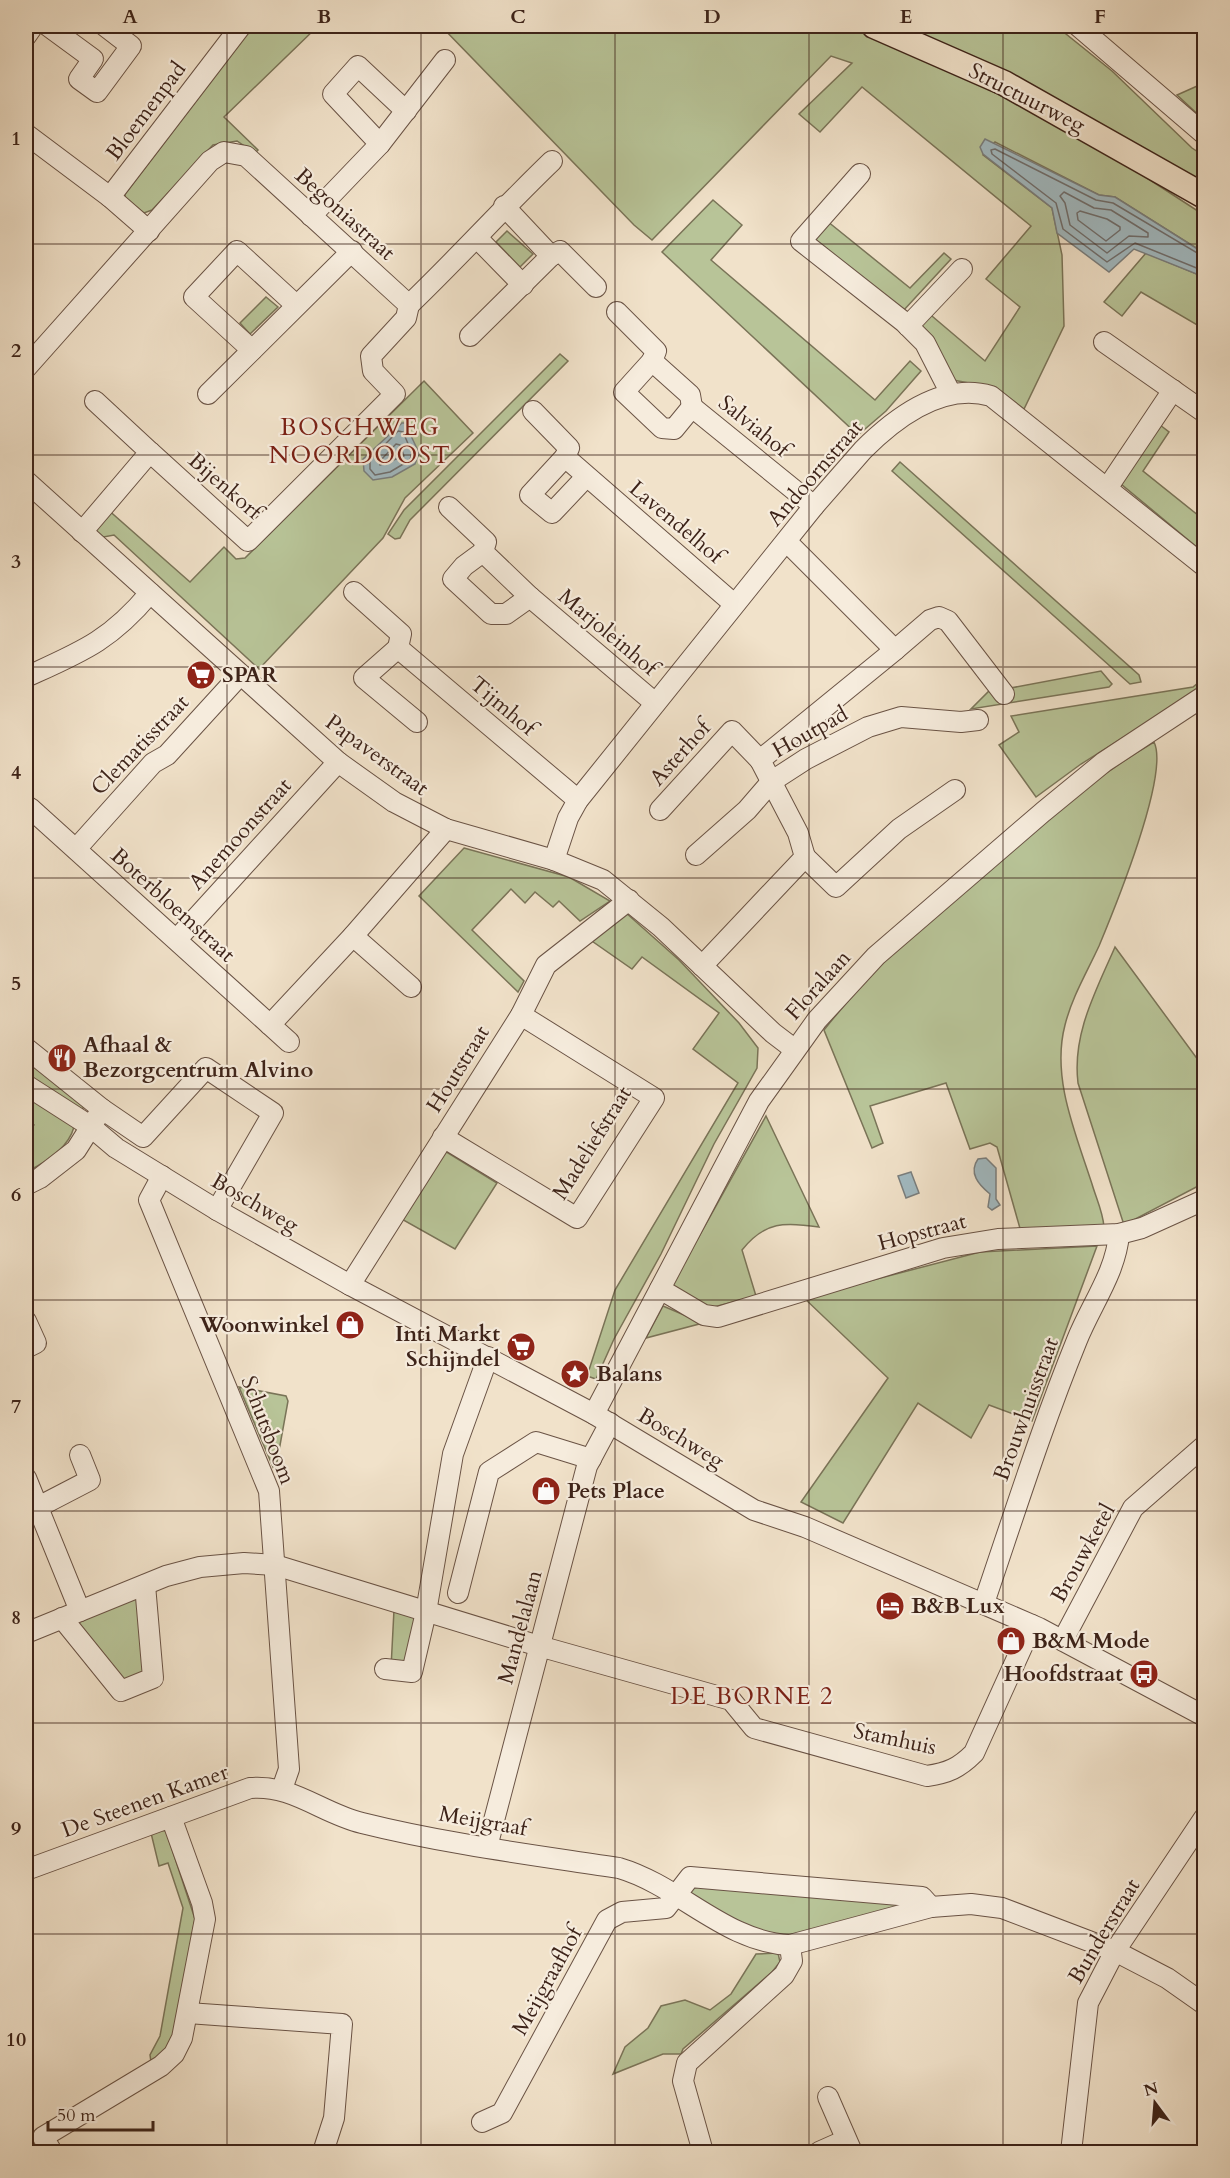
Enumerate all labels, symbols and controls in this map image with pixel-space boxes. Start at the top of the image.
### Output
text: A [122,3,138,30]
text: B [317,3,331,30]
text: C [510,3,526,30]
text: D [703,3,721,30]
text: E [900,3,912,30]
text: F [1094,3,1106,30]
street label: Bloemenpad [99,55,193,167]
street label: Structuurweg [964,56,1091,141]
text: 1 [11,125,21,152]
street label: Begoniastraat [288,161,402,267]
text: 2 [11,337,21,364]
street label: Salviahof [712,388,798,466]
district label: BOSCHWEG NOORDOOST [269,411,451,472]
street label: Andoornstraat [760,413,870,533]
street label: Bijenkorf [182,446,271,528]
street label: Lavendelhof [623,474,732,572]
text: 3 [11,548,21,575]
street label: Marjoleinhof [552,582,667,685]
supermarket icon: SPAR [185,659,217,691]
place label: SPAR [222,660,278,690]
street label: Tijmhof [464,670,545,745]
street label: Clematisstraat [84,688,196,802]
street label: Houtpad [767,699,853,765]
street label: Papaverstraat [319,707,435,803]
street label: Asterhof [643,711,720,792]
text: 4 [11,759,21,786]
street label: Anemoonstraat [182,771,298,897]
street label: Boterbloemstraat [104,841,242,969]
street label: Floralaan [779,943,858,1026]
text: 5 [11,970,21,997]
street label: Houtstraat [419,1020,497,1118]
place label: Afhaal & Bezorgcentrum Alvino [83,1030,313,1085]
restaurant icon: Afhaal & Bezorgcentrum Alvino [46,1042,78,1074]
street label: Madeliefstraat [545,1080,639,1206]
street label: Boschweg [206,1166,305,1240]
text: 6 [11,1181,21,1208]
street label: Hopstraat [875,1206,970,1258]
shop icon: Woonwinkel [334,1309,366,1341]
place label: Woonwinkel [198,1310,330,1340]
place label: Inti Markt Schijndel [395,1319,501,1374]
supermarket icon: Inti Markt Schijndel [505,1331,537,1363]
street label: Brouwhuisstraat [986,1333,1066,1485]
place icon: Balans [559,1358,591,1390]
place label: Balans [596,1359,662,1389]
street label: Schutsboom [234,1372,303,1489]
text: 7 [11,1393,21,1420]
street label: Boschweg [632,1400,731,1476]
shop icon: Pets Place [530,1475,562,1507]
place label: Pets Place [567,1476,665,1506]
street label: Brouwketel [1043,1498,1123,1608]
street label: Mandelalaan [490,1566,550,1687]
hotel icon: B&B Lux [874,1590,906,1622]
place label: B&B Lux [911,1591,1005,1621]
text: 8 [11,1604,21,1631]
shop icon: B&M Mode [995,1625,1027,1657]
place label: B&M Mode [1032,1626,1150,1656]
bus stop icon: Hoofdstraat [1128,1658,1160,1690]
place label: Hoofdstraat [1004,1659,1123,1689]
district label: DE BORNE 2 [670,1680,834,1713]
street label: Stamhuis [851,1716,939,1762]
street label: De Steenen Kamer [58,1757,233,1845]
street label: Meijgraaf [436,1798,533,1844]
text: 9 [11,1815,21,1842]
street label: Bunderstraat [1061,1873,1147,1989]
street label: Meijgraafhof [505,1918,591,2041]
text: 10 [6,2026,26,2053]
north arrow [1125,2073,1185,2133]
text: N [1141,2077,1161,2102]
scale bar [48,2094,153,2132]
text: 50 m [57,2103,96,2128]

